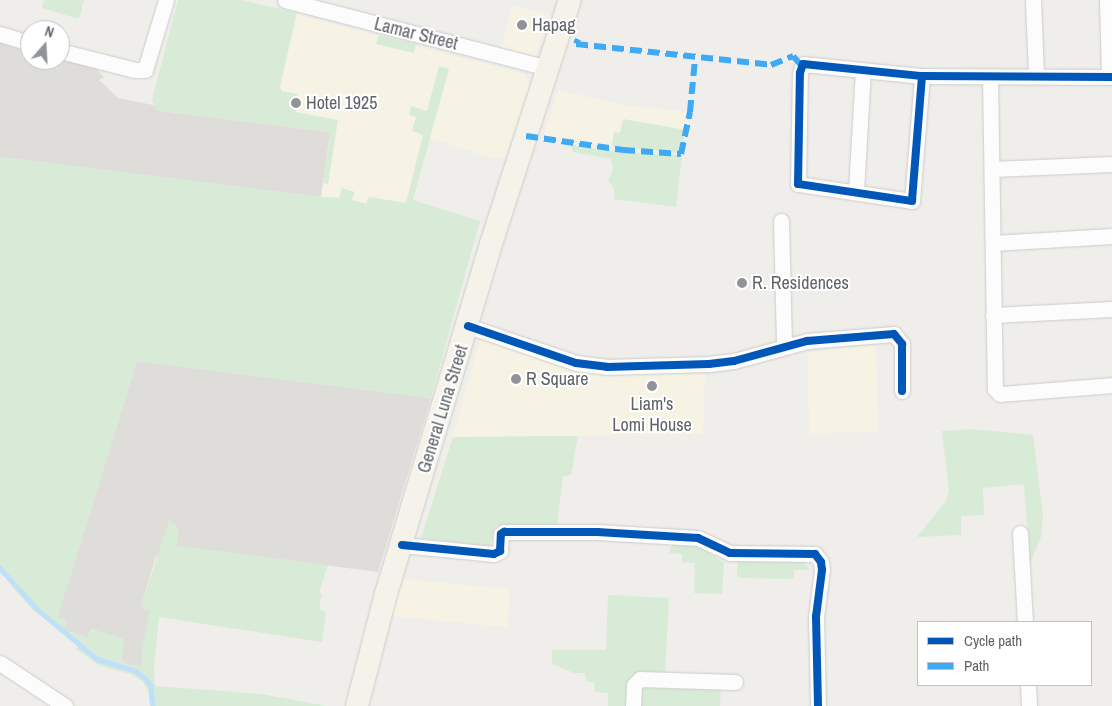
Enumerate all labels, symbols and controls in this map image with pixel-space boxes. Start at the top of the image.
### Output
street label: Lamar Street [372,13,460,55]
place label: Hapag [532,14,575,36]
marker: Hapag [516,19,528,31]
north arrow [20,20,70,70]
text: N [43,22,56,42]
place label: Hotel 1925 [306,92,377,114]
marker: Hotel 1925 [290,97,302,109]
place label: R. Residences [752,272,849,294]
marker: R. Residences [736,277,748,289]
street label: General Luna Street [413,342,473,476]
place label: R Square [526,368,588,390]
marker: R Square [510,373,522,385]
marker: Liam's Lomi House [646,380,658,392]
place label: Liam's Lomi House [612,394,692,436]
legend [917,621,1092,686]
text: Cycle path [964,630,1022,651]
text: Path [964,655,989,676]

